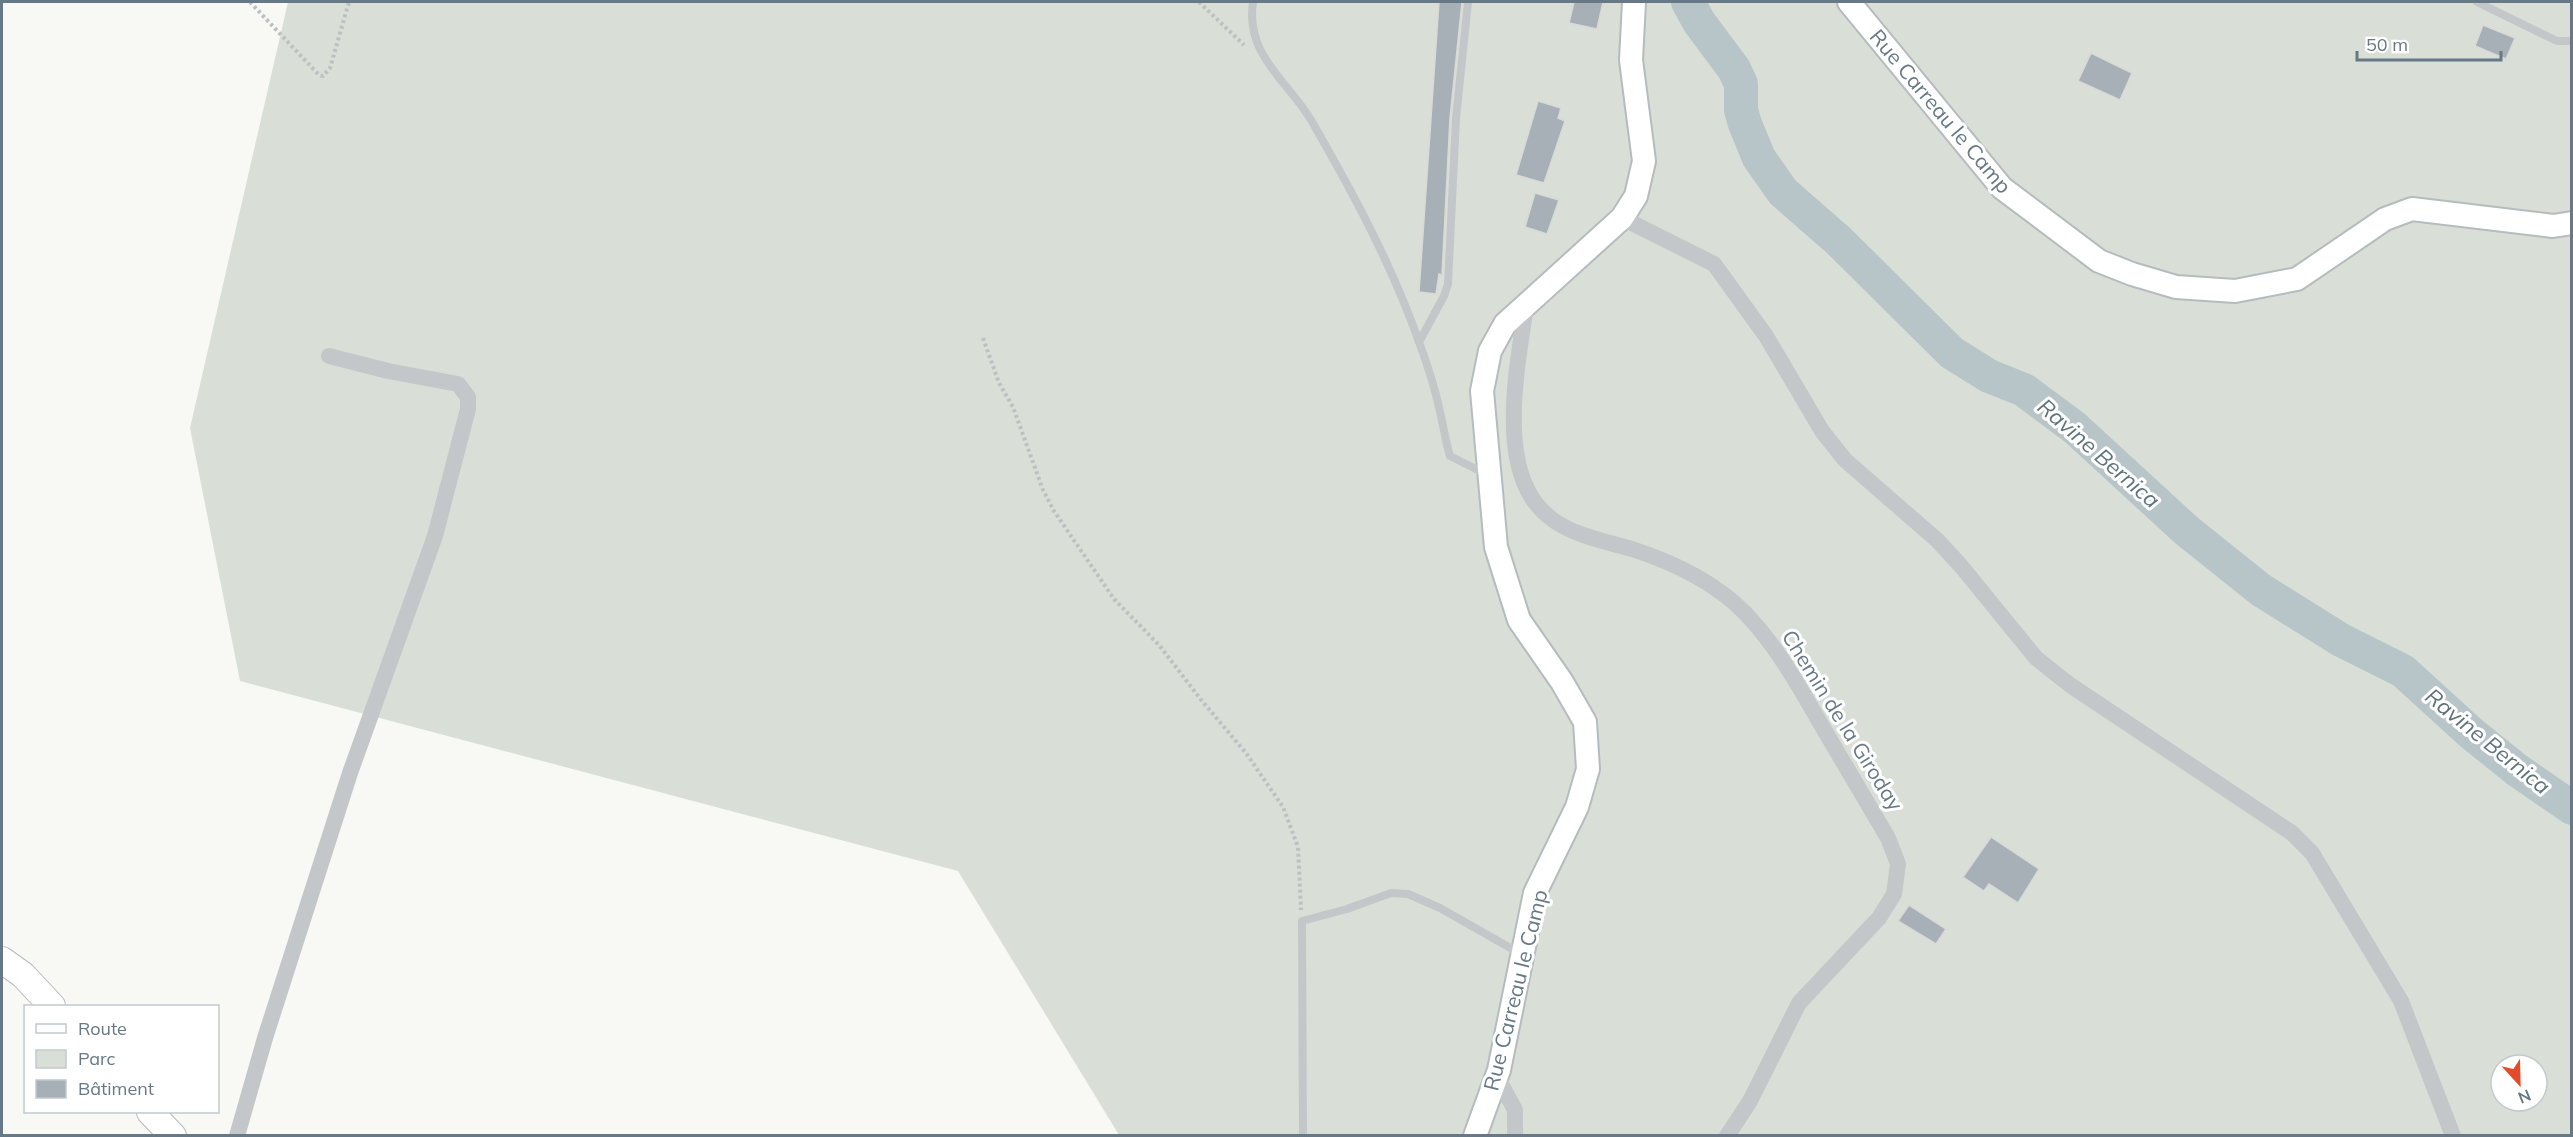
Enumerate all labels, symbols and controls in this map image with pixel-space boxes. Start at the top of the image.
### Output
street label: Rue Carreau le Camp [1865,24,2017,198]
scale bar [2357,24,2501,62]
text: 50 m [2366,33,2408,56]
water label: Ravine Bernica [2032,392,2166,514]
street label: Chemin de la Giroday [1777,625,1909,815]
water label: Ravine Bernica [2420,682,2556,800]
street label: Rue Carreau le Camp [1477,887,1553,1093]
legend [24,1005,219,1113]
text: Route [78,1017,127,1040]
text: Parc [78,1047,116,1070]
north arrow [2489,1053,2549,1113]
text: Bâtiment [78,1077,154,1100]
text: N [2515,1085,2534,1108]

